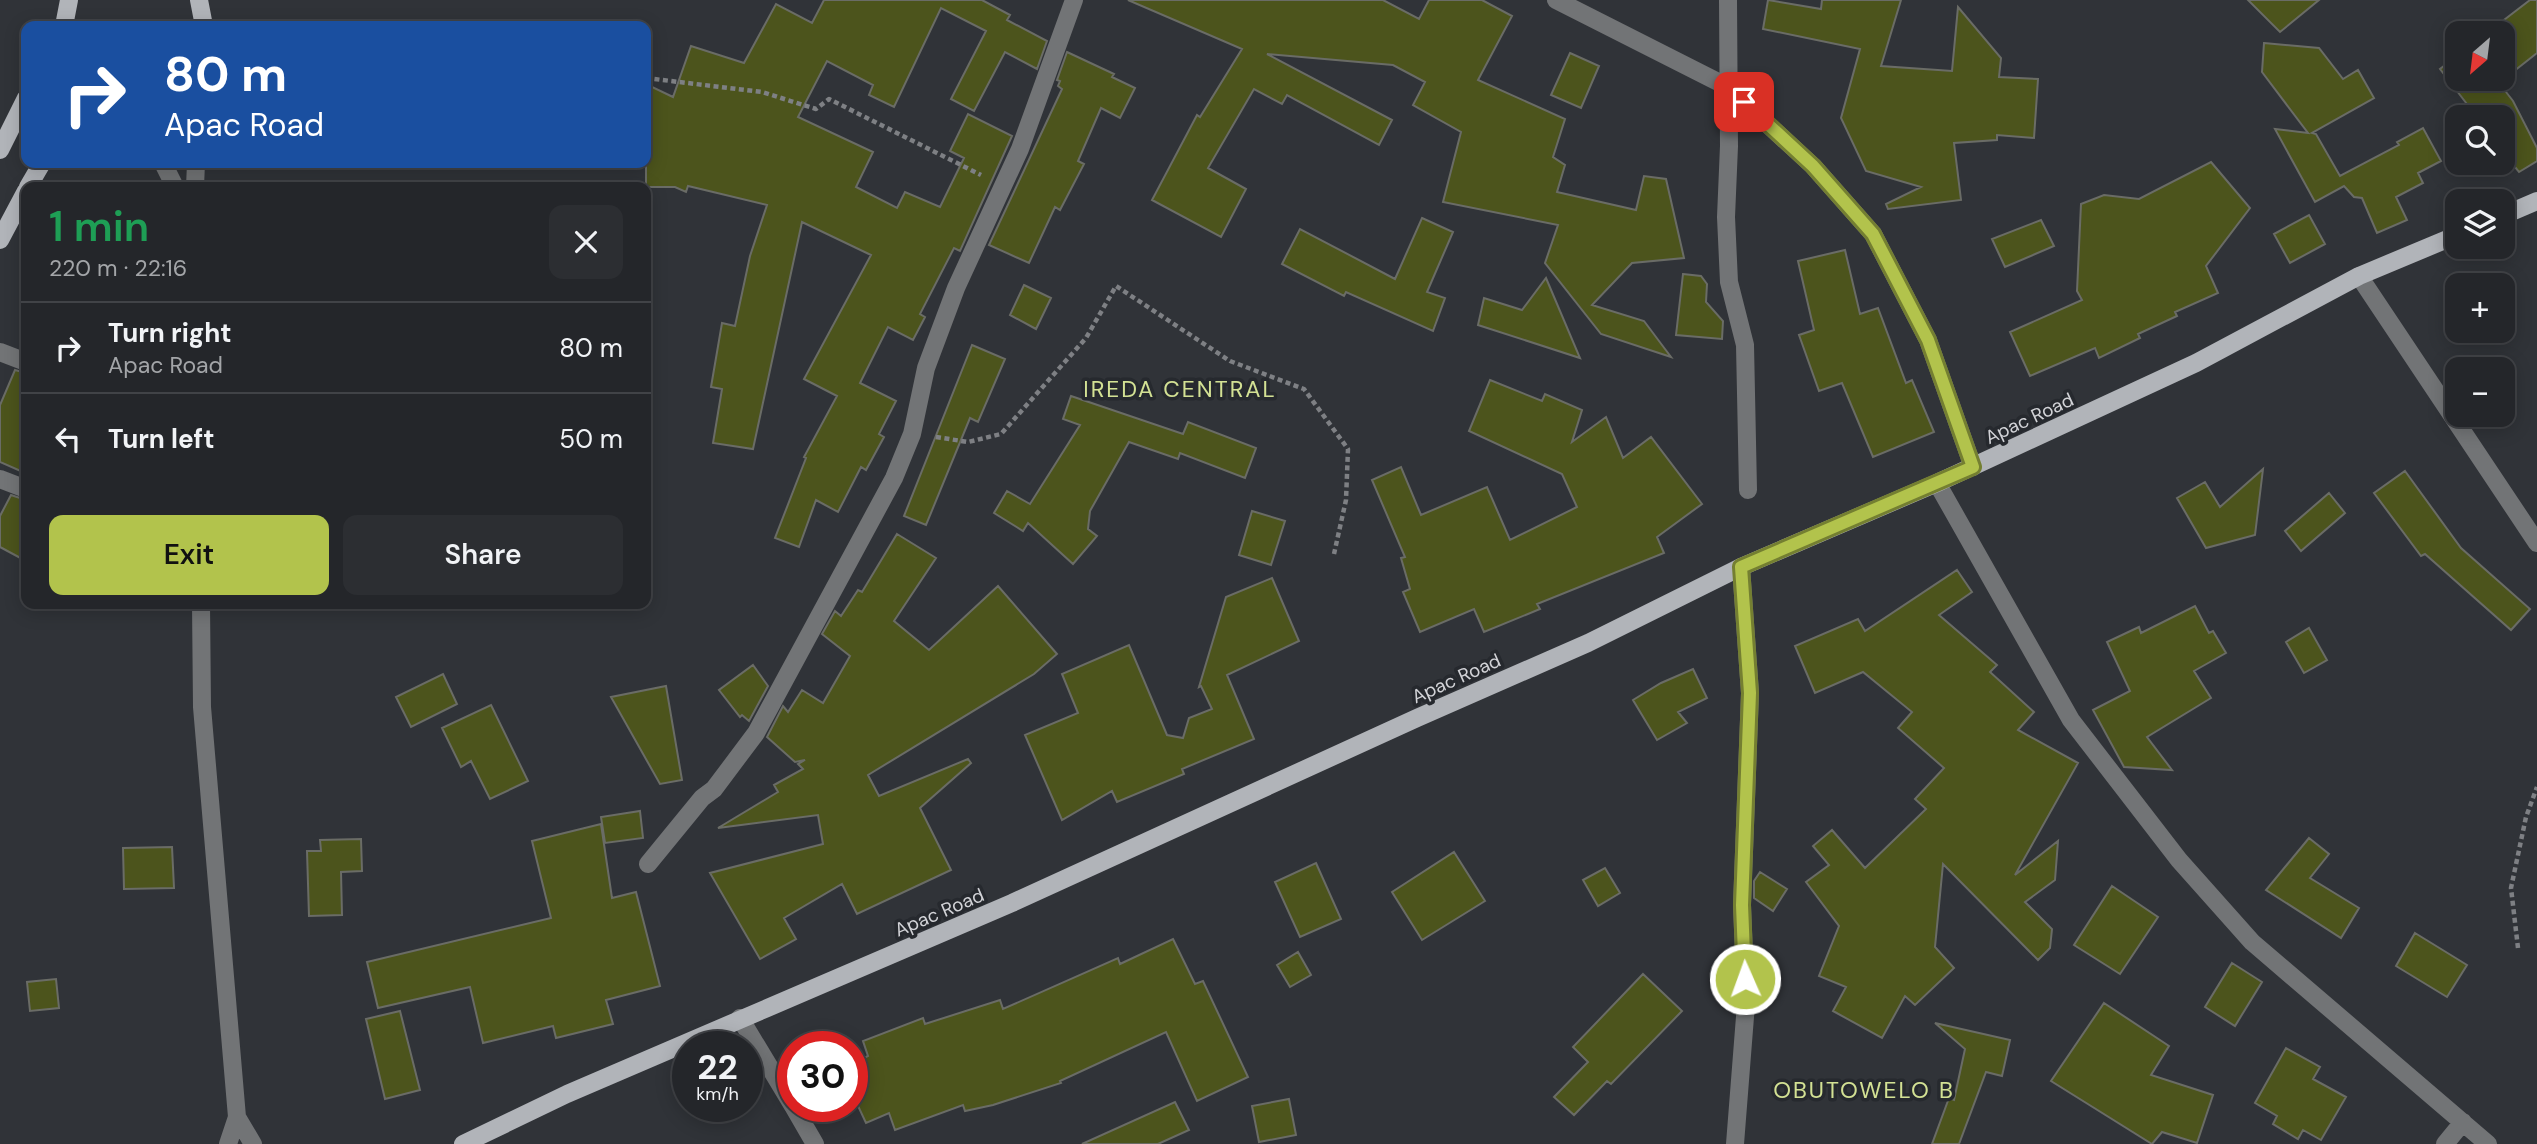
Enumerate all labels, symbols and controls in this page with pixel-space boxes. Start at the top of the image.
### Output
north arrow [2445,21,2515,91]
map controls [2445,21,2515,427]
text: 80 m [164,42,287,106]
icon: right [49,49,140,140]
pin [1714,72,1774,132]
icon: arrive [1725,83,1763,121]
text: Apac Road [164,104,324,146]
button: search [2445,105,2515,175]
button: layers [2445,189,2515,259]
text: 1 min [49,199,149,254]
button: close [549,205,623,279]
text: 220 m · 22:16 [49,253,187,283]
button: + [2445,273,2515,343]
text: Turn right [108,316,232,350]
icon: right [49,329,87,367]
text: 80 m [559,331,623,365]
text: Apac Road [108,350,223,380]
button: − [2445,357,2515,427]
district label: IREDA CENTRAL [1083,374,1277,404]
street label: Apac Road [1981,387,2078,450]
icon: left [49,420,87,458]
text: Turn left [108,422,215,456]
text: 50 m [559,422,623,456]
button: Exit [49,515,329,595]
button: Share [343,515,623,595]
street label: Apac Road [1408,648,1505,709]
street label: Apac Road [891,882,988,943]
position arrow [1708,942,1782,1016]
speed limit sign: 30 [777,1031,868,1122]
text: 22 [697,1044,738,1090]
district label: OBUTOWELO B [1773,1075,1955,1105]
text: km/h [696,1082,739,1106]

